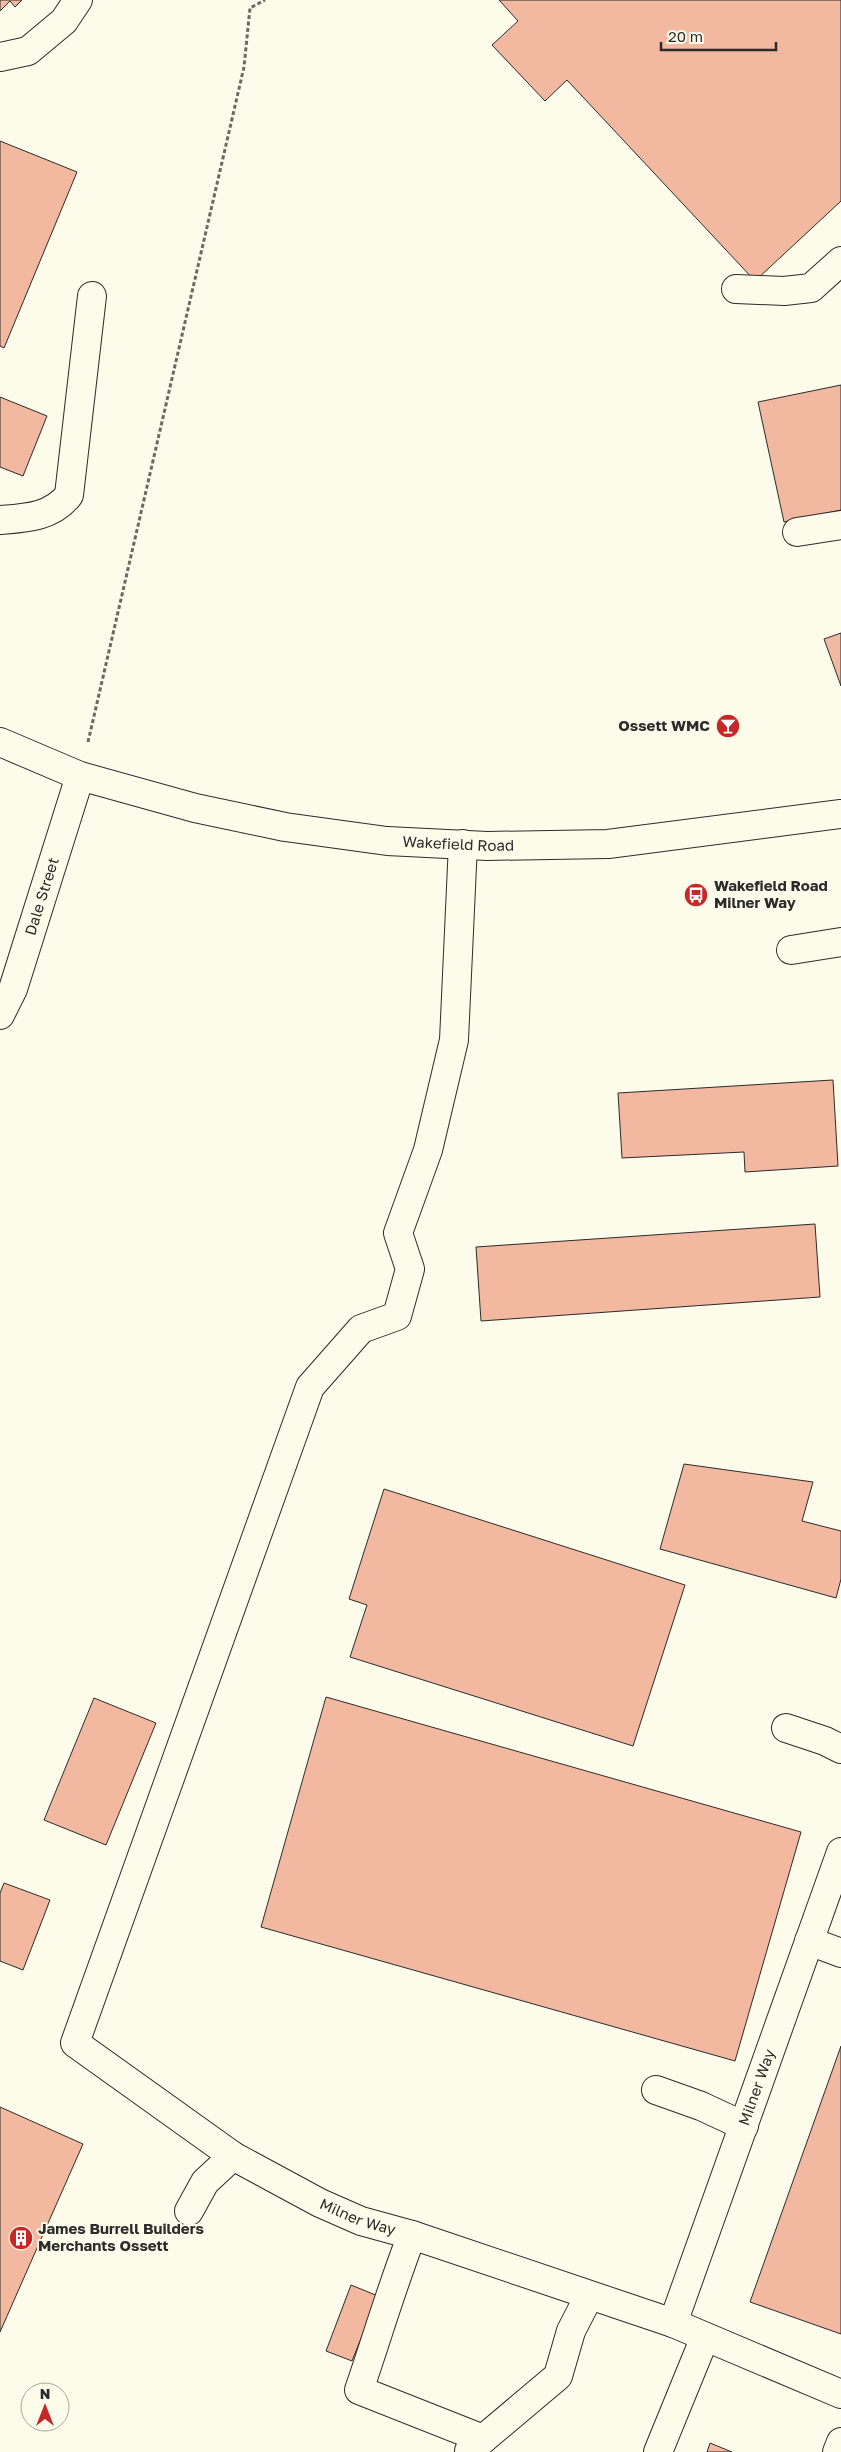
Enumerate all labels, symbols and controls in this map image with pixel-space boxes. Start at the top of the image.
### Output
scale bar [661,20,776,52]
text: 20 m [668,27,703,45]
bar icon: Ossett WMC [715,713,741,739]
place label: Ossett WMC [618,716,710,734]
street label: Wakefield Road [402,832,514,854]
street label: Dale Street [20,855,62,937]
place label: Wakefield Road Milner Way [714,876,828,911]
bus stop icon: Wakefield Road Milner Way [683,882,709,908]
street label: Milner Way [734,2046,778,2128]
street label: Milner Way [317,2194,398,2238]
place label: James Burrell Builders Merchants Ossett [38,2219,204,2254]
building icon: James Burrell Builders Merchants Ossett [8,2225,34,2251]
north arrow [20,2382,70,2432]
text: N [40,2385,50,2402]

